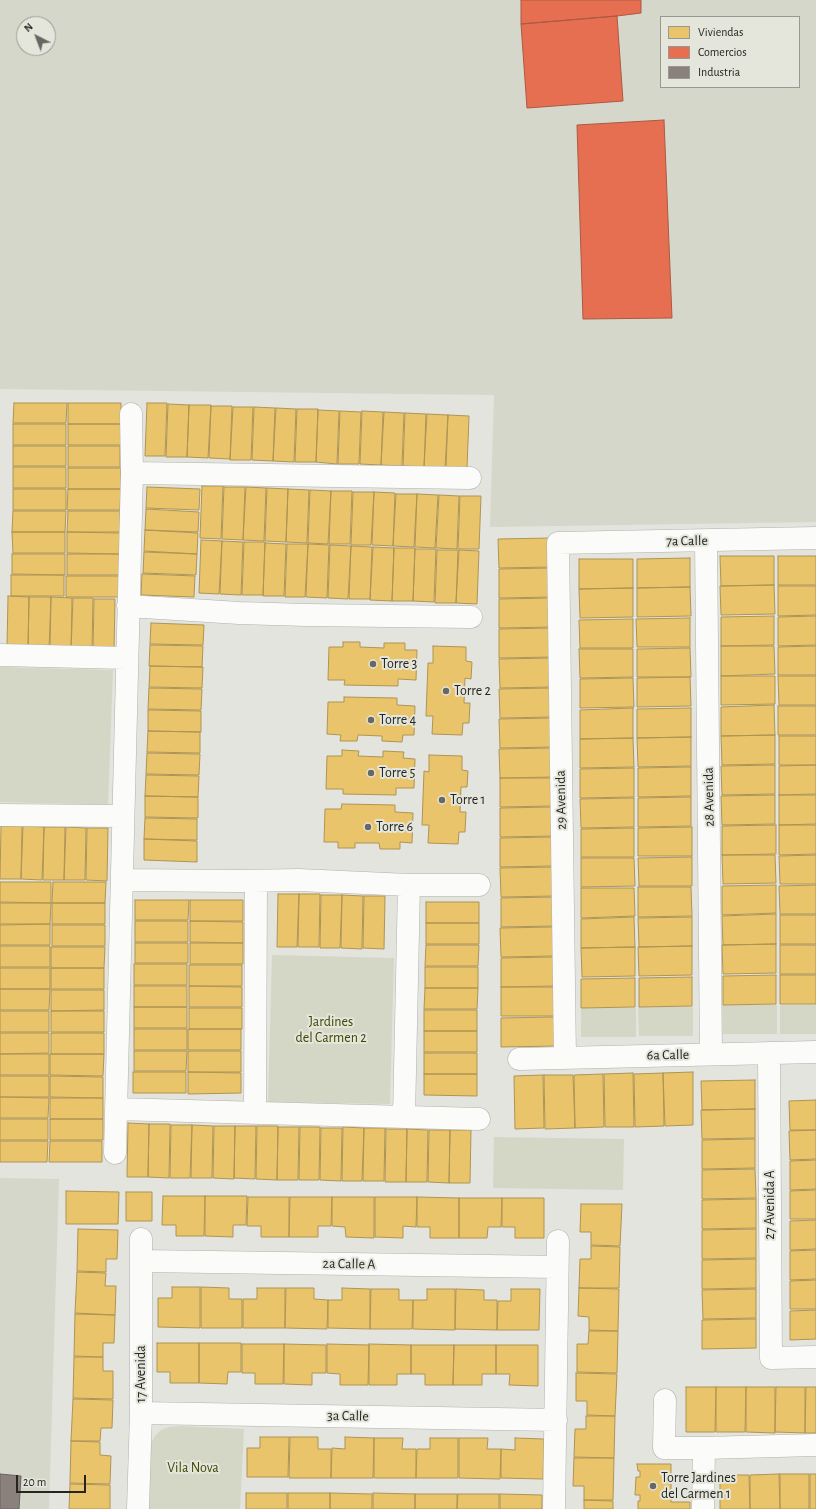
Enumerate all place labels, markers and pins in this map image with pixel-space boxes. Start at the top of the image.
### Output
place label: Torre 3 [381,656,417,672]
marker: Torre 3 [368,659,378,669]
place label: Torre 2 [454,683,491,699]
marker: Torre 2 [441,686,451,696]
place label: Torre 4 [379,712,416,728]
marker: Torre 4 [366,715,376,725]
place label: Torre 5 [379,765,415,781]
marker: Torre 5 [366,768,376,778]
place label: Torre 1 [450,792,485,808]
marker: Torre 1 [437,795,447,805]
place label: Torre 6 [376,819,413,835]
marker: Torre 6 [363,822,373,832]
place label: Torre Jardines del Carmen 1 [661,1470,736,1502]
marker: Torre Jardines del Carmen 1 [648,1481,658,1491]

